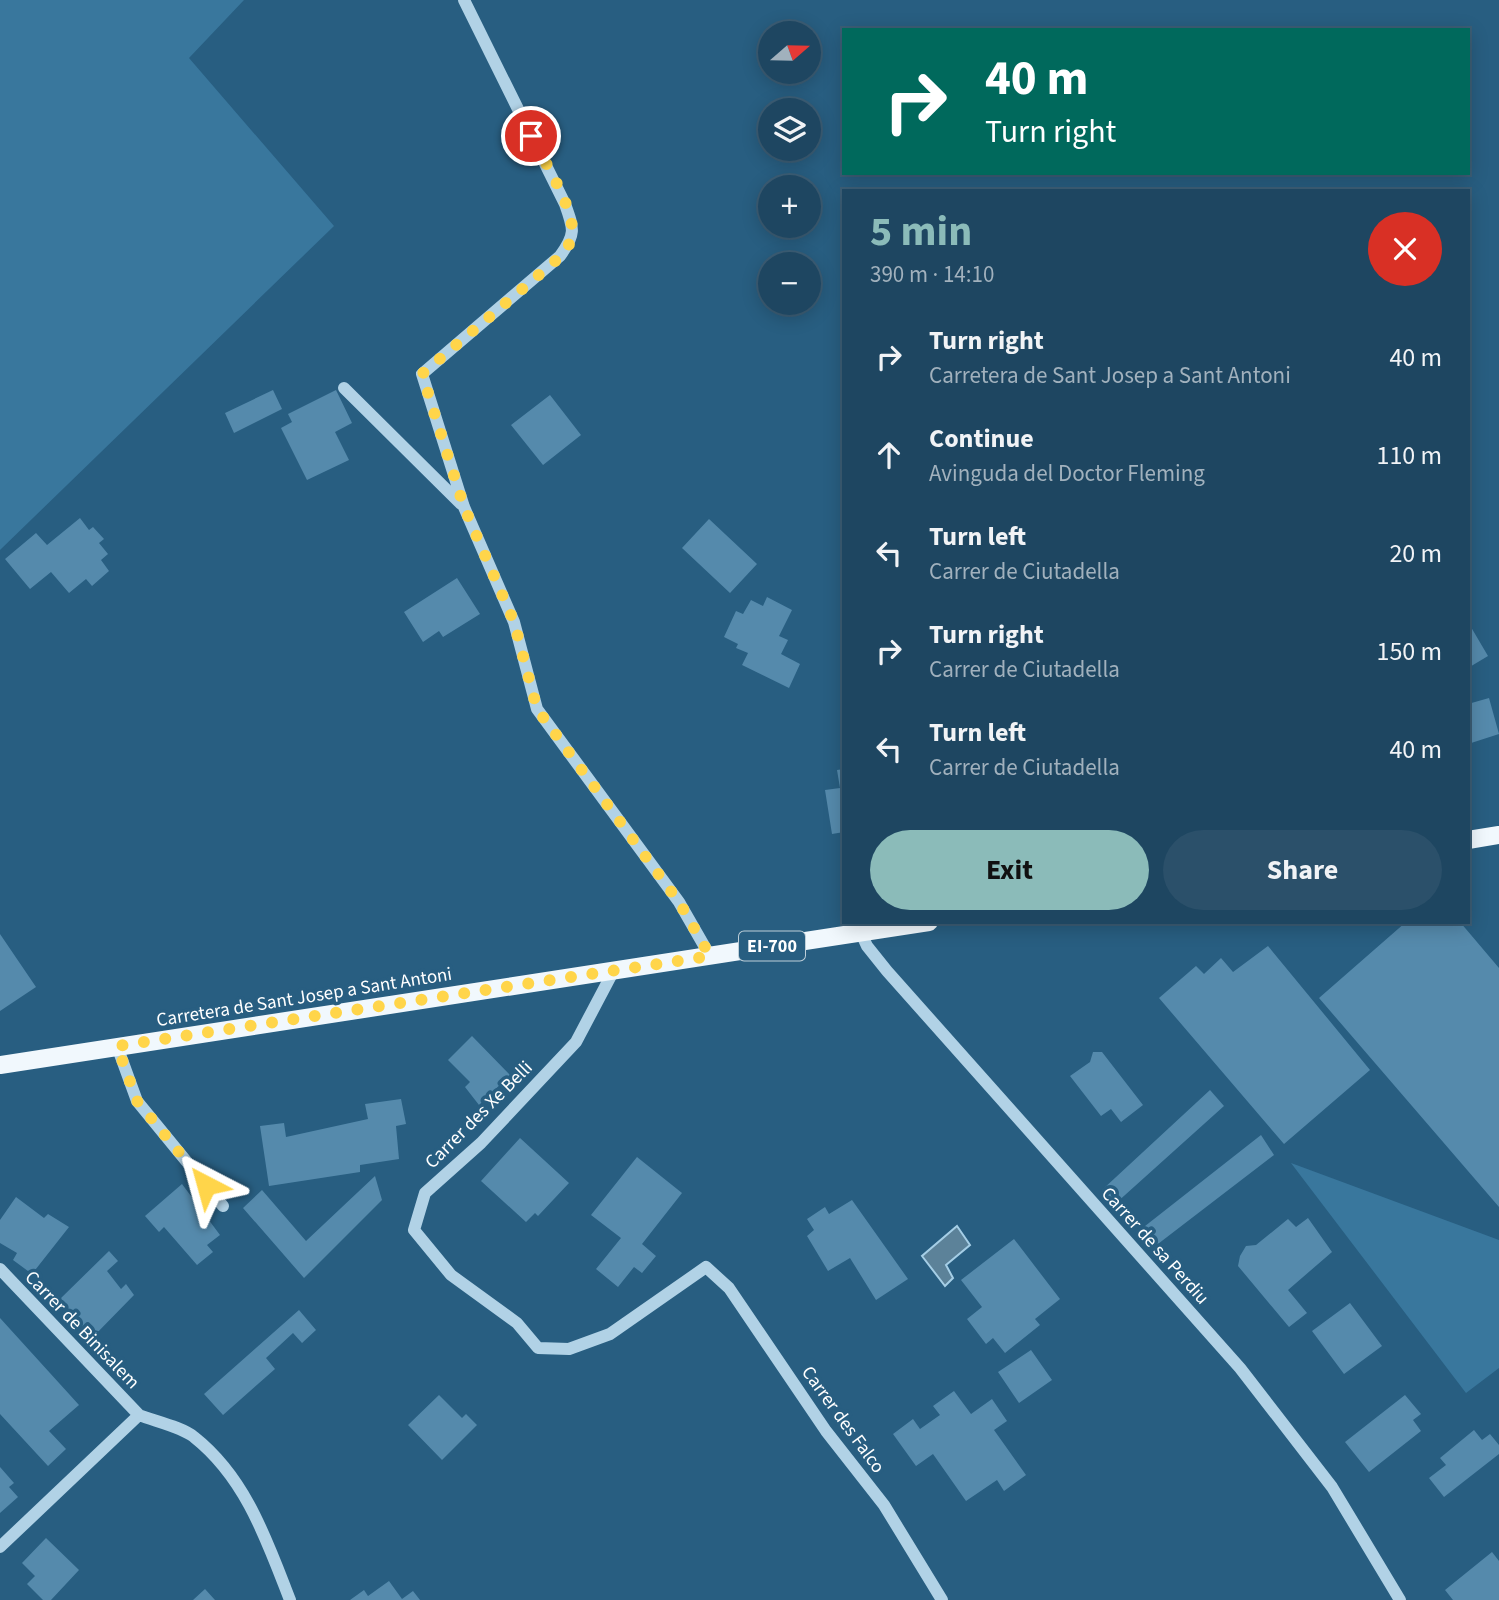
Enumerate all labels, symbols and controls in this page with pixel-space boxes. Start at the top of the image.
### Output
north arrow [758,21,821,84]
map controls [758,21,821,315]
text: 40 m [985,44,1089,114]
icon: right [870,56,961,147]
button: layers [758,98,821,161]
pin [501,106,561,166]
text: Turn right [985,109,1116,155]
icon: arrive [512,117,550,155]
button: + [758,175,821,238]
text: 5 min [870,202,972,262]
button: close [1368,212,1442,286]
button: − [758,252,821,315]
text: 390 m · 14:10 [870,258,994,291]
text: Turn right [929,322,1044,359]
icon: right [870,338,908,376]
text: 40 m [1389,339,1442,376]
text: Carretera de Sant Josep a Sant Antoni [929,359,1291,392]
text: Continue [929,420,1034,457]
icon: ahead [870,436,908,474]
text: 110 m [1376,437,1442,474]
text: Avinguda del Doctor Fleming [929,457,1205,490]
text: Turn left [929,518,1026,555]
icon: left [870,534,908,572]
text: 20 m [1389,535,1442,572]
text: Carrer de Ciutadella [929,555,1120,588]
text: Turn right [929,616,1044,653]
icon: right [870,632,908,670]
text: 150 m [1376,633,1442,670]
text: Carrer de Ciutadella [929,653,1120,686]
text: Turn left [929,714,1026,751]
icon: left [870,730,908,768]
text: 40 m [1389,731,1442,768]
text: Carrer de Ciutadella [929,751,1120,784]
button: Exit [870,830,1149,910]
button: Share [1163,830,1442,910]
road number: EI-700 [739,931,805,960]
street label: Carretera de Sant Josep a Sant Antoni [155,961,454,1034]
street label: Carrer des Xe Belli [419,1055,539,1175]
position arrow [169,1148,243,1222]
street label: Carrer de sa Perdiu [1095,1181,1215,1311]
street label: Carrer de Binisalem [18,1265,146,1395]
street label: Carrer des Falco [795,1361,891,1479]

